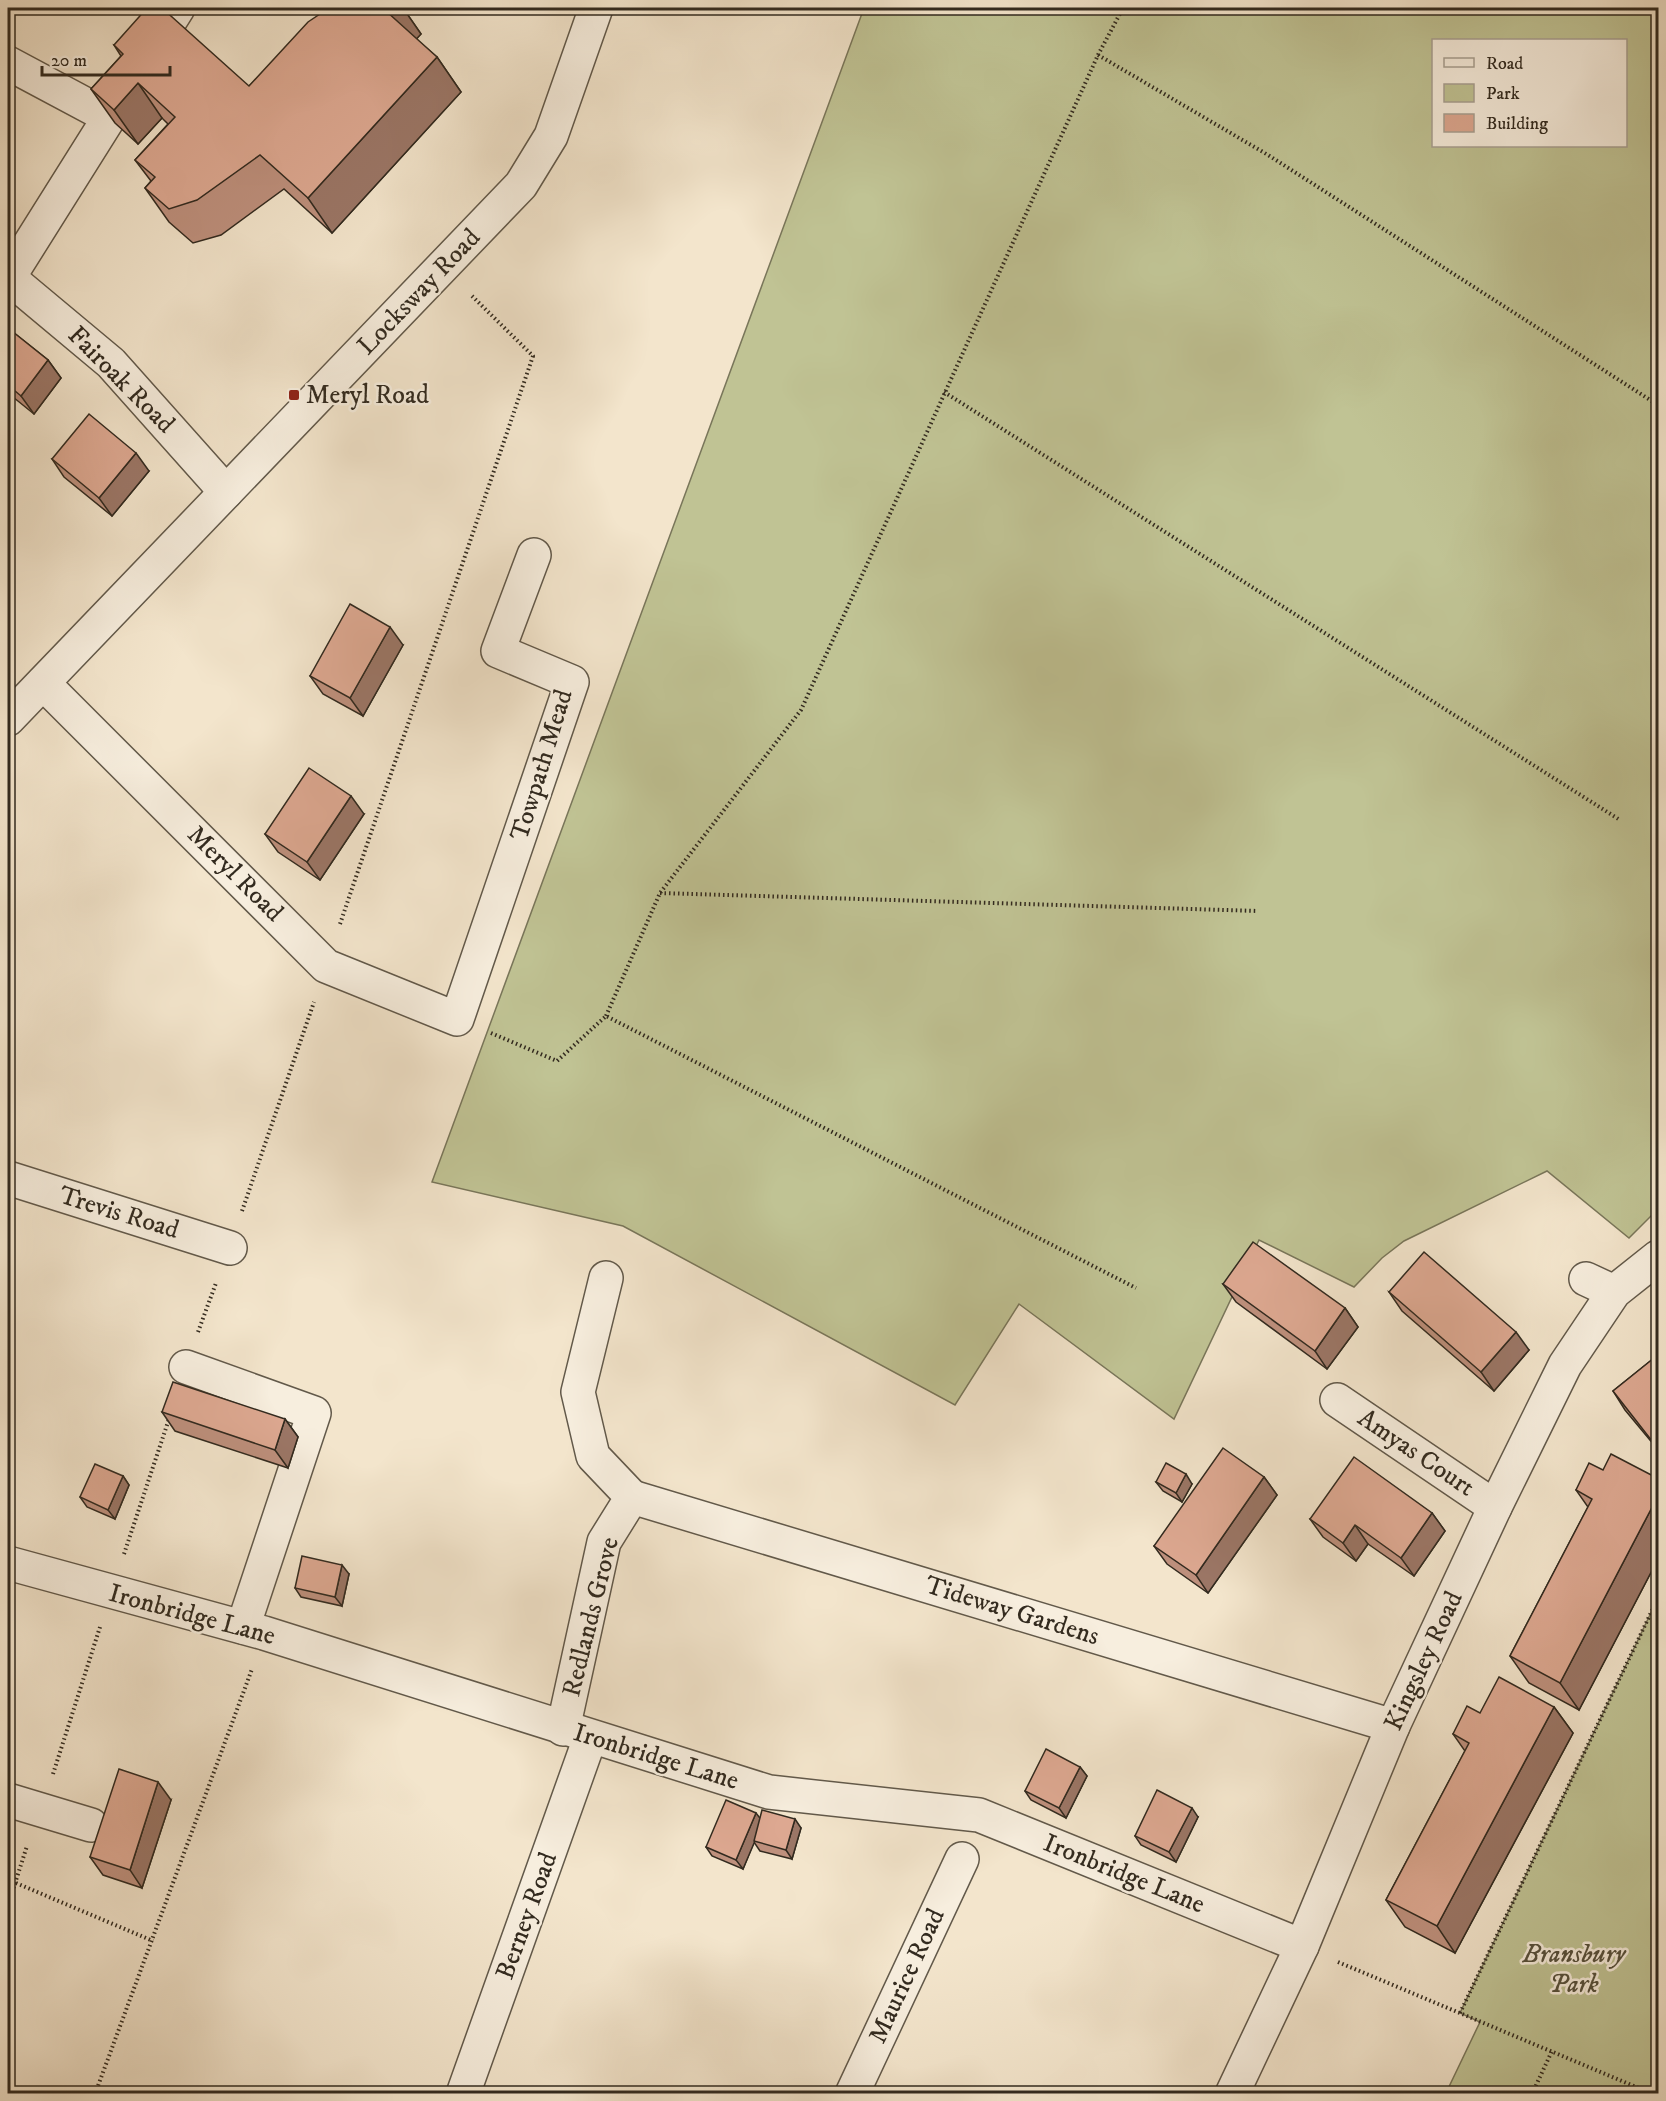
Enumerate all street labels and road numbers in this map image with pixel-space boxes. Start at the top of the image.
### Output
street label: Locksway Road [350,222,488,362]
street label: Fairoak Road [60,319,182,441]
street label: Towpath Mead [503,686,581,844]
street label: Meryl Road [180,819,290,929]
street label: Trevis Road [55,1179,183,1247]
street label: Amyas Court [1351,1402,1481,1504]
street label: Redlands Grove [555,1534,627,1700]
street label: Tideway Gardens [921,1569,1103,1653]
street label: Ironbridge Lane [105,1577,279,1653]
street label: Kingsley Road [1377,1586,1471,1736]
street label: Ironbridge Lane [569,1716,743,1798]
street label: Ironbridge Lane [1039,1827,1209,1921]
street label: Berney Road [489,1848,565,1984]
street label: Maurice Road [861,1903,953,2049]

